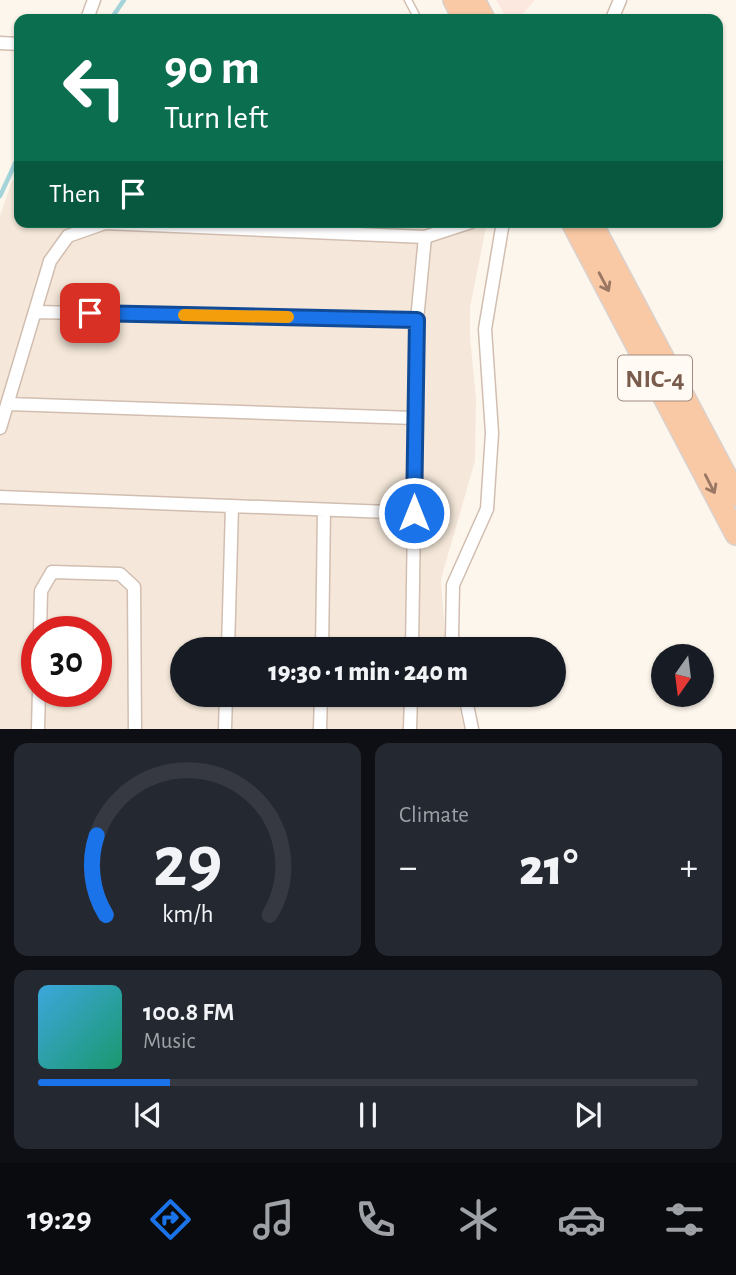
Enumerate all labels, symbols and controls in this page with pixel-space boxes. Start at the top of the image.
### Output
icon: left [49,42,140,133]
text: 90 m [164,44,260,93]
text: Turn left [164,102,268,134]
icon: arrive [114,175,152,213]
text: Then [49,181,100,207]
one-way arrow [597,272,611,292]
pin [60,283,120,343]
icon: arrive [71,294,109,332]
road number: NIC-4 [618,356,692,400]
one-way arrow [703,473,717,494]
position arrow [377,476,451,550]
speed limit sign: 30 [21,616,112,707]
north arrow [651,644,714,707]
map controls [651,644,714,707]
text: 19:30 · 1 min · 240 m [268,659,468,685]
text: Climate [399,804,469,827]
text: 29 [153,828,222,901]
text: 21° [519,842,578,894]
text: − [399,849,417,887]
text: + [680,849,698,887]
text: km/h [162,902,213,927]
text: 100.8 FM [143,999,234,1025]
text: Music [143,1030,195,1053]
icon: previous [129,1096,167,1134]
icon: pause [349,1096,387,1134]
icon: next [569,1096,607,1134]
icon: directions [146,1195,195,1244]
icon: music [249,1195,298,1244]
icon: phone [351,1195,400,1244]
icon: climate [454,1195,503,1244]
icon: car [557,1195,606,1244]
icon: filters [660,1195,709,1244]
text: 19:29 [27,1203,92,1235]

